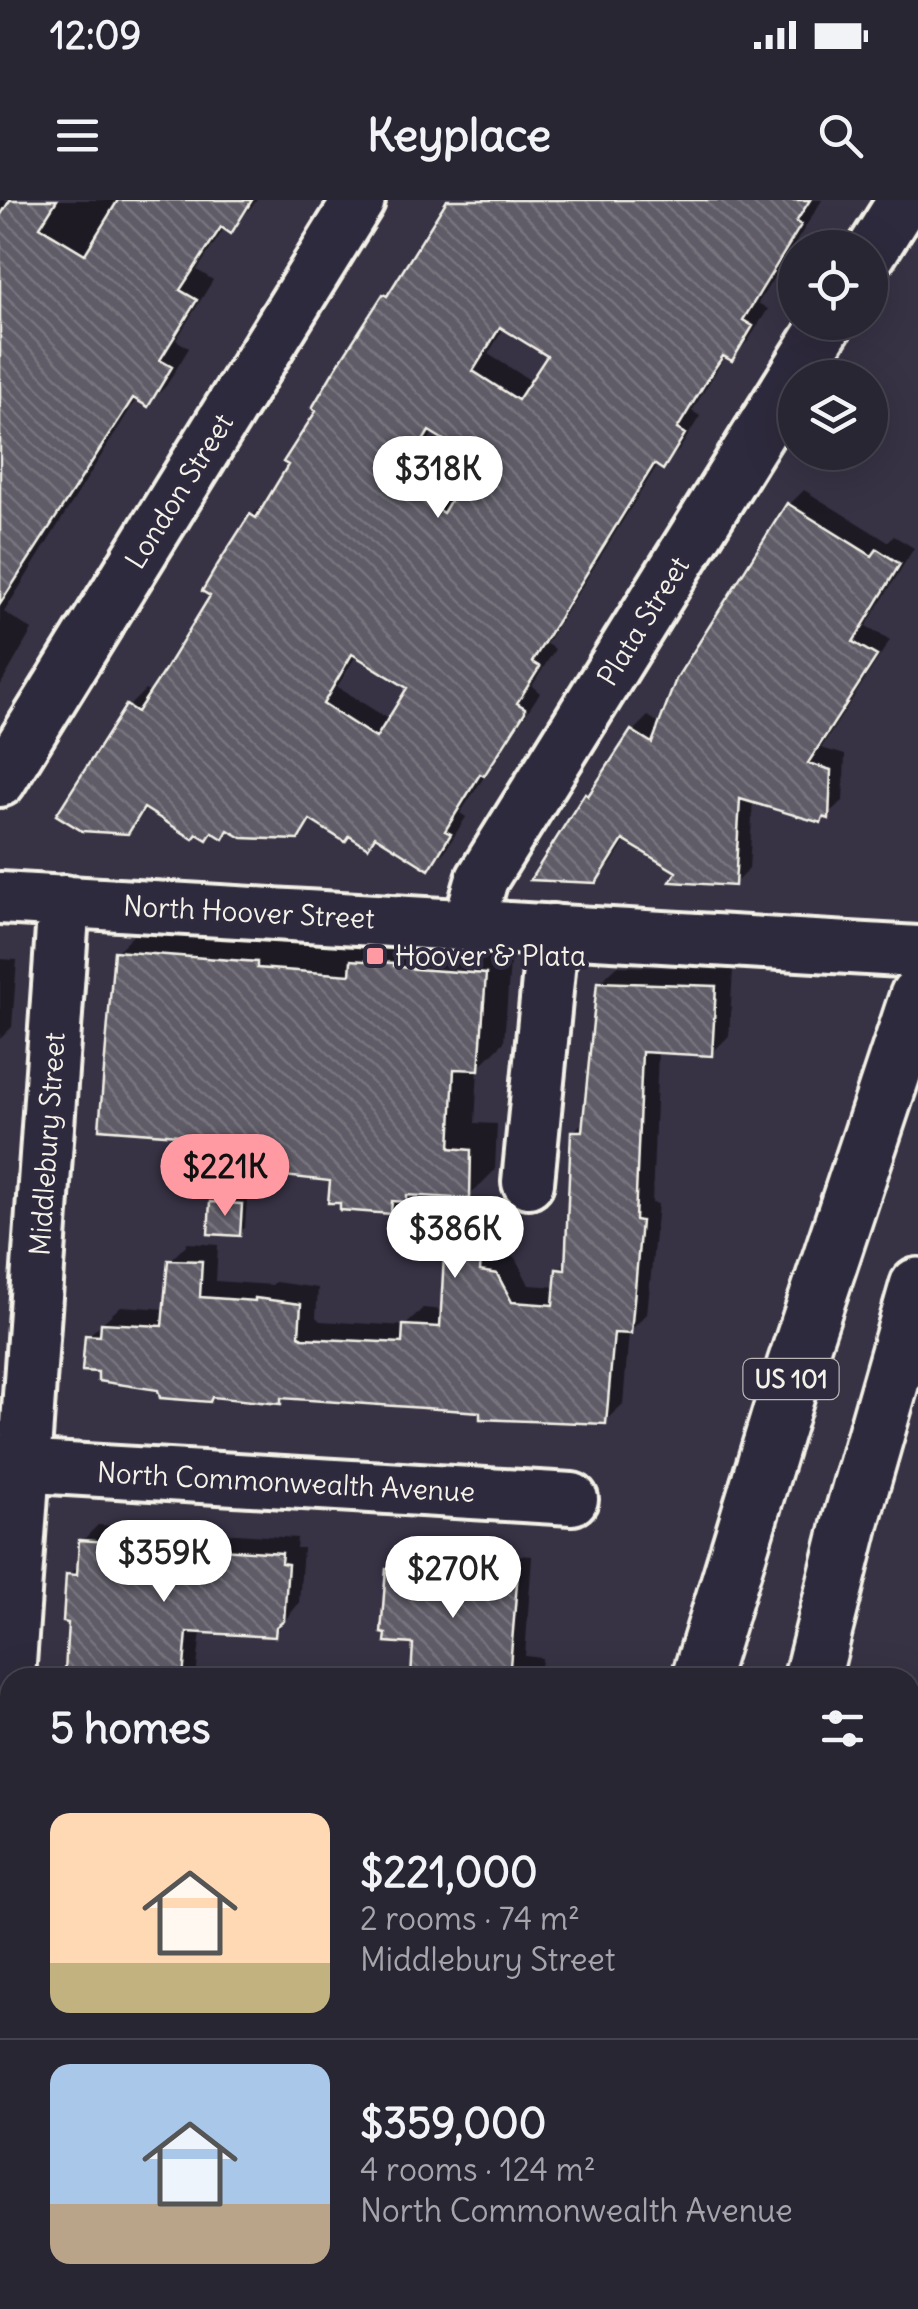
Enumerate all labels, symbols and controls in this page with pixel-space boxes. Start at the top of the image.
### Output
text: 12:09 [50,12,141,59]
text: Keyplace [367,107,551,163]
icon: menu [50,108,105,163]
icon: search [813,108,868,163]
map controls [778,230,888,470]
button: locate [778,230,888,340]
button: layers [778,360,888,470]
street label: London Street [117,407,241,575]
pin: $318K [368,436,508,521]
text: $318K [395,448,481,489]
street label: Plata Street [589,550,697,692]
street label: North Hoover Street [122,887,376,937]
place label: Hoover & Plata [395,938,586,974]
marker: Hoover & Plata [364,945,386,967]
street label: Middlebury Street [21,1031,73,1257]
pin: $221K [155,1134,295,1219]
text: $221K [182,1146,268,1187]
pin: $386K [385,1196,525,1281]
text: $386K [409,1208,501,1249]
road number: US 101 [744,1359,838,1399]
street label: North Commonwealth Avenue [96,1454,476,1510]
pin: $359K [94,1520,234,1605]
text: $359K [118,1532,210,1573]
pin: $270K [383,1536,523,1621]
text: $270K [407,1548,499,1589]
icon: filters [815,1701,870,1756]
text: 5 homes [50,1702,211,1754]
text: $221,000 [360,1846,538,1898]
icon: home [130,1853,250,1973]
text: 2 rooms · 74 m² [360,1898,580,1939]
text: Middlebury Street [360,1939,616,1980]
text: $359,000 [360,2097,546,2149]
icon: home [130,2104,250,2224]
text: 4 rooms · 124 m² [360,2149,596,2190]
text: North Commonwealth Avenue [360,2190,793,2231]

